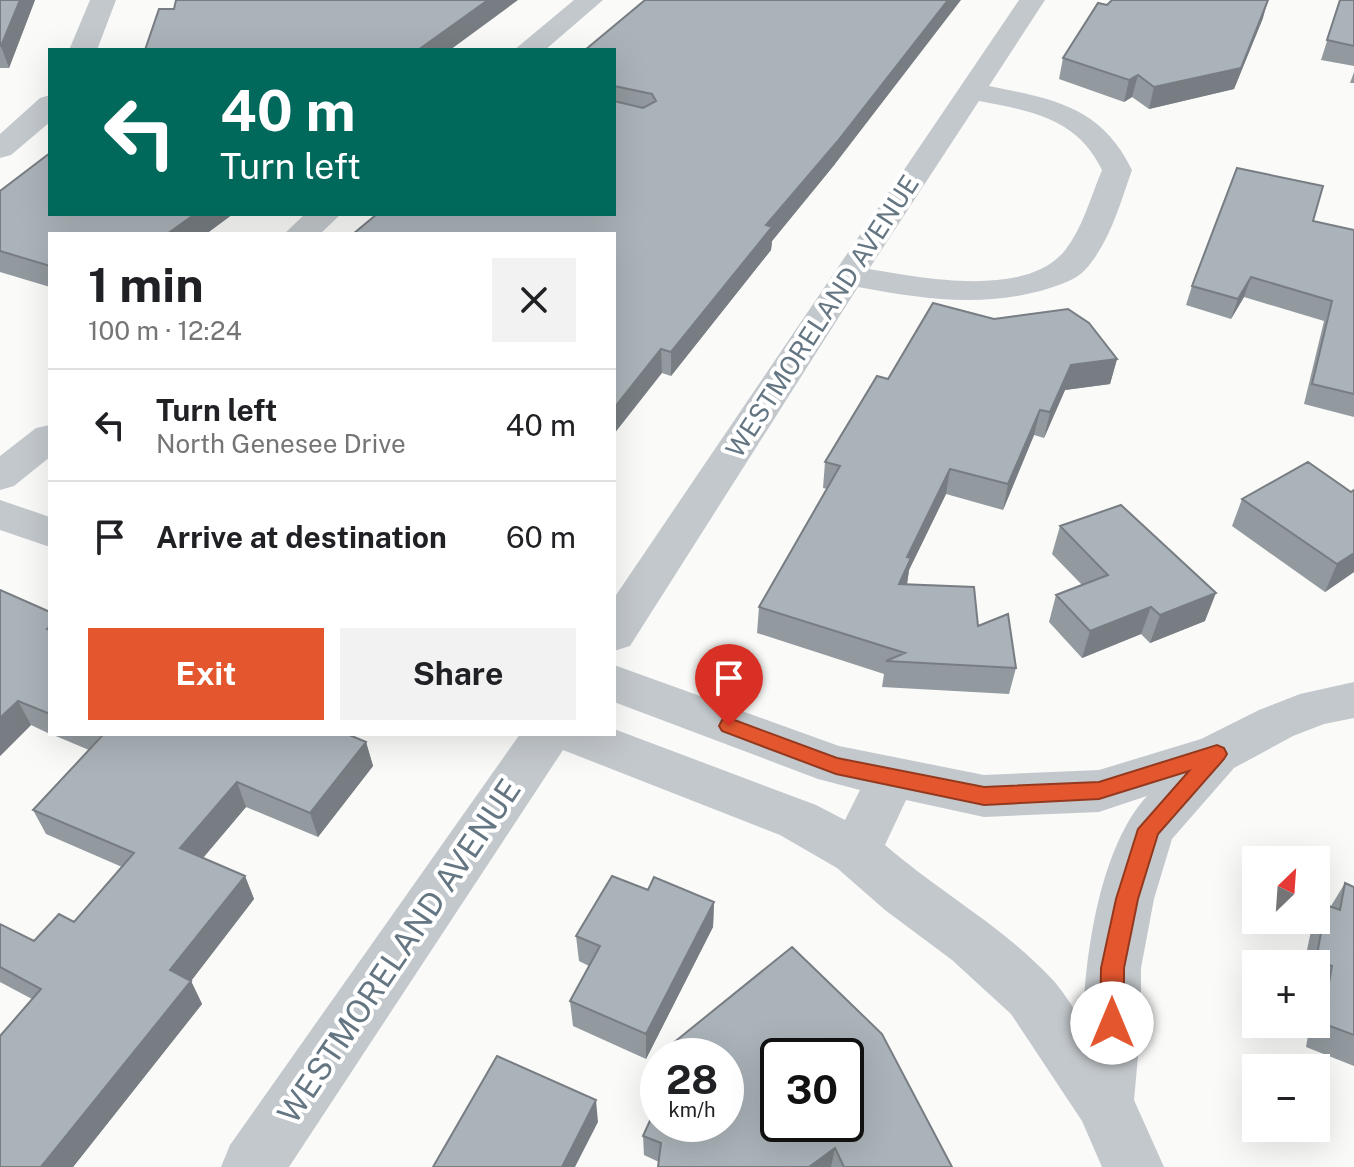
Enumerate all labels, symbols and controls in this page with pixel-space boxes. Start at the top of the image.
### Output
text: 40 m [220,78,356,144]
icon: left [88,80,192,184]
text: Turn left [220,145,361,187]
street label: WESTMORELAND AVENUE [719,169,925,463]
text: 1 min [88,256,204,313]
button: close [492,258,576,342]
text: 100 m · 12:24 [88,315,242,346]
text: Turn left [156,392,277,428]
icon: left [88,403,132,447]
text: 40 m [506,407,576,443]
text: North Genesee Drive [156,428,406,459]
icon: arrive [88,515,132,559]
text: Arrive at destination [156,519,447,555]
text: 60 m [506,519,576,555]
button: Exit [88,628,324,720]
button: Share [340,628,576,720]
pin [695,644,763,726]
icon: arrive [707,656,751,700]
street label: WESTMORELAND AVENUE [270,772,528,1130]
north arrow [1242,846,1330,934]
map controls [1242,846,1330,1142]
button: + [1242,950,1330,1038]
position arrow [1070,981,1154,1065]
speed limit sign: 30 [760,1038,864,1142]
button: − [1242,1054,1330,1142]
text: 28 [666,1056,718,1103]
text: km/h [668,1098,716,1122]

